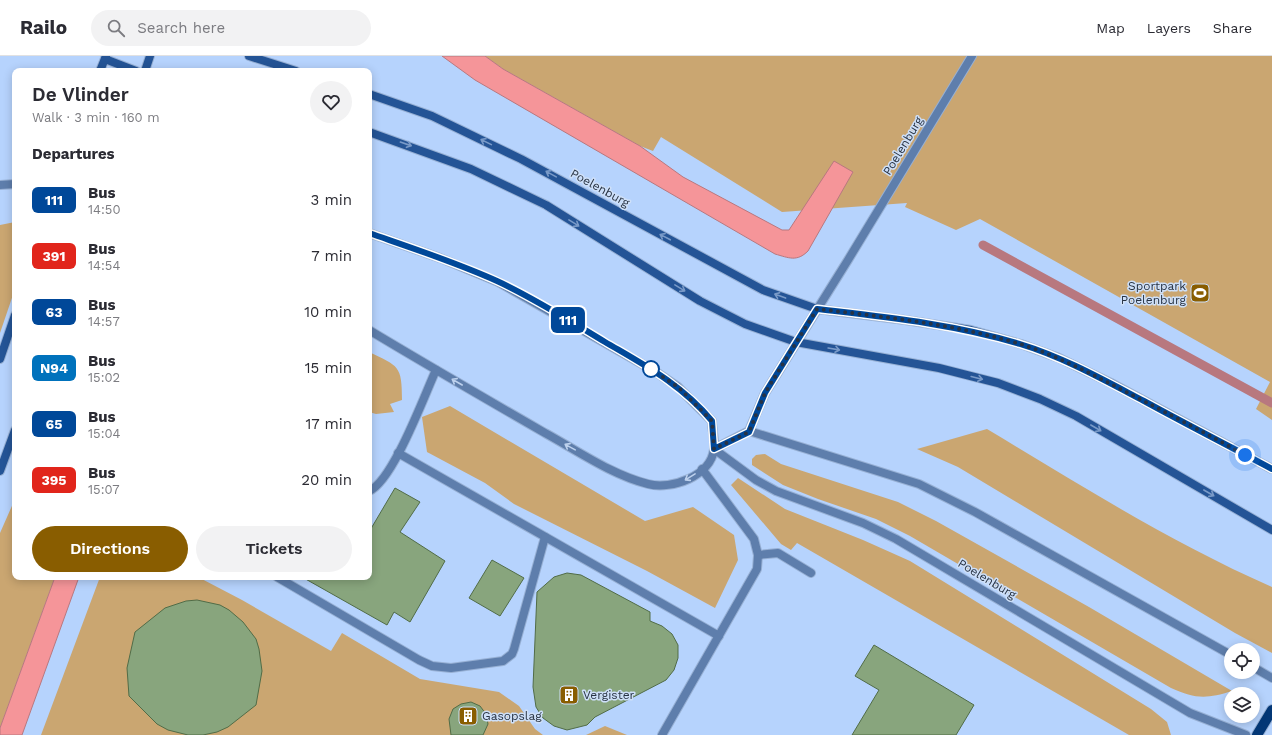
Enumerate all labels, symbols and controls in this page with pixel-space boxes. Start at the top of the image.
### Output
search box [91,10,371,46]
text: Railo [20,16,67,39]
icon: search [105,17,127,39]
text: Search here [137,19,225,37]
text: Map [1096,20,1125,36]
text: Layers [1147,20,1191,36]
text: Share [1213,20,1252,36]
button: heart [310,81,352,123]
text: De Vlinder [32,83,129,106]
text: Walk · 3 min · 160 m [32,110,160,125]
street label: Poelenburg [880,114,926,178]
one-way arrow [480,138,492,145]
one-way arrow [400,141,412,149]
text: Departures [32,145,115,163]
street label: Poelenburg [568,166,632,210]
one-way arrow [545,170,557,178]
text: Bus [88,184,116,202]
text: 3 min [311,191,352,209]
text: 111 [45,192,63,208]
text: 14:50 [88,202,121,217]
one-way arrow [568,219,579,227]
one-way arrow [659,232,671,240]
text: Bus [88,240,116,258]
text: 7 min [311,247,352,265]
text: 391 [43,248,65,264]
text: 14:54 [88,258,120,273]
place label: Sportpark Poelenburg [1121,279,1187,307]
sports icon: Sportpark Poelenburg [1189,282,1211,304]
one-way arrow [674,285,686,293]
one-way arrow [774,292,787,299]
text: Bus [88,296,116,314]
text: 10 min [304,303,352,321]
text: 63 [46,304,62,320]
line badge: 111 [545,307,591,333]
text: 111 [559,312,577,328]
text: 14:57 [88,314,120,329]
one-way arrow [827,345,840,353]
text: Bus [88,352,116,370]
text: 15 min [305,359,352,377]
text: N94 [40,360,68,376]
unlabelled marker [642,360,660,378]
text: 15:02 [88,370,120,385]
one-way arrow [970,375,983,382]
one-way arrow [451,378,463,386]
text: Bus [88,408,116,426]
text: 17 min [305,415,352,433]
text: 65 [46,416,62,432]
one-way arrow [1090,424,1102,432]
text: 15:04 [88,426,121,441]
one-way arrow [564,442,576,450]
your location [1235,445,1255,465]
text: Bus [88,464,116,482]
text: 20 min [301,471,352,489]
text: 395 [41,472,67,488]
one-way arrow [684,473,695,482]
text: 15:07 [88,482,120,497]
one-way arrow [1203,489,1215,497]
button: Directions [32,526,188,572]
button: Tickets [196,526,352,572]
street label: Poelenburg [955,556,1019,602]
map controls [1224,643,1260,723]
button: locate [1224,643,1260,679]
building icon: Vergister [558,684,580,706]
button: layers [1224,687,1260,723]
place label: Vergister [583,688,635,702]
building icon: Gasopslag [457,705,479,727]
place label: Gasopslag [482,709,542,723]

